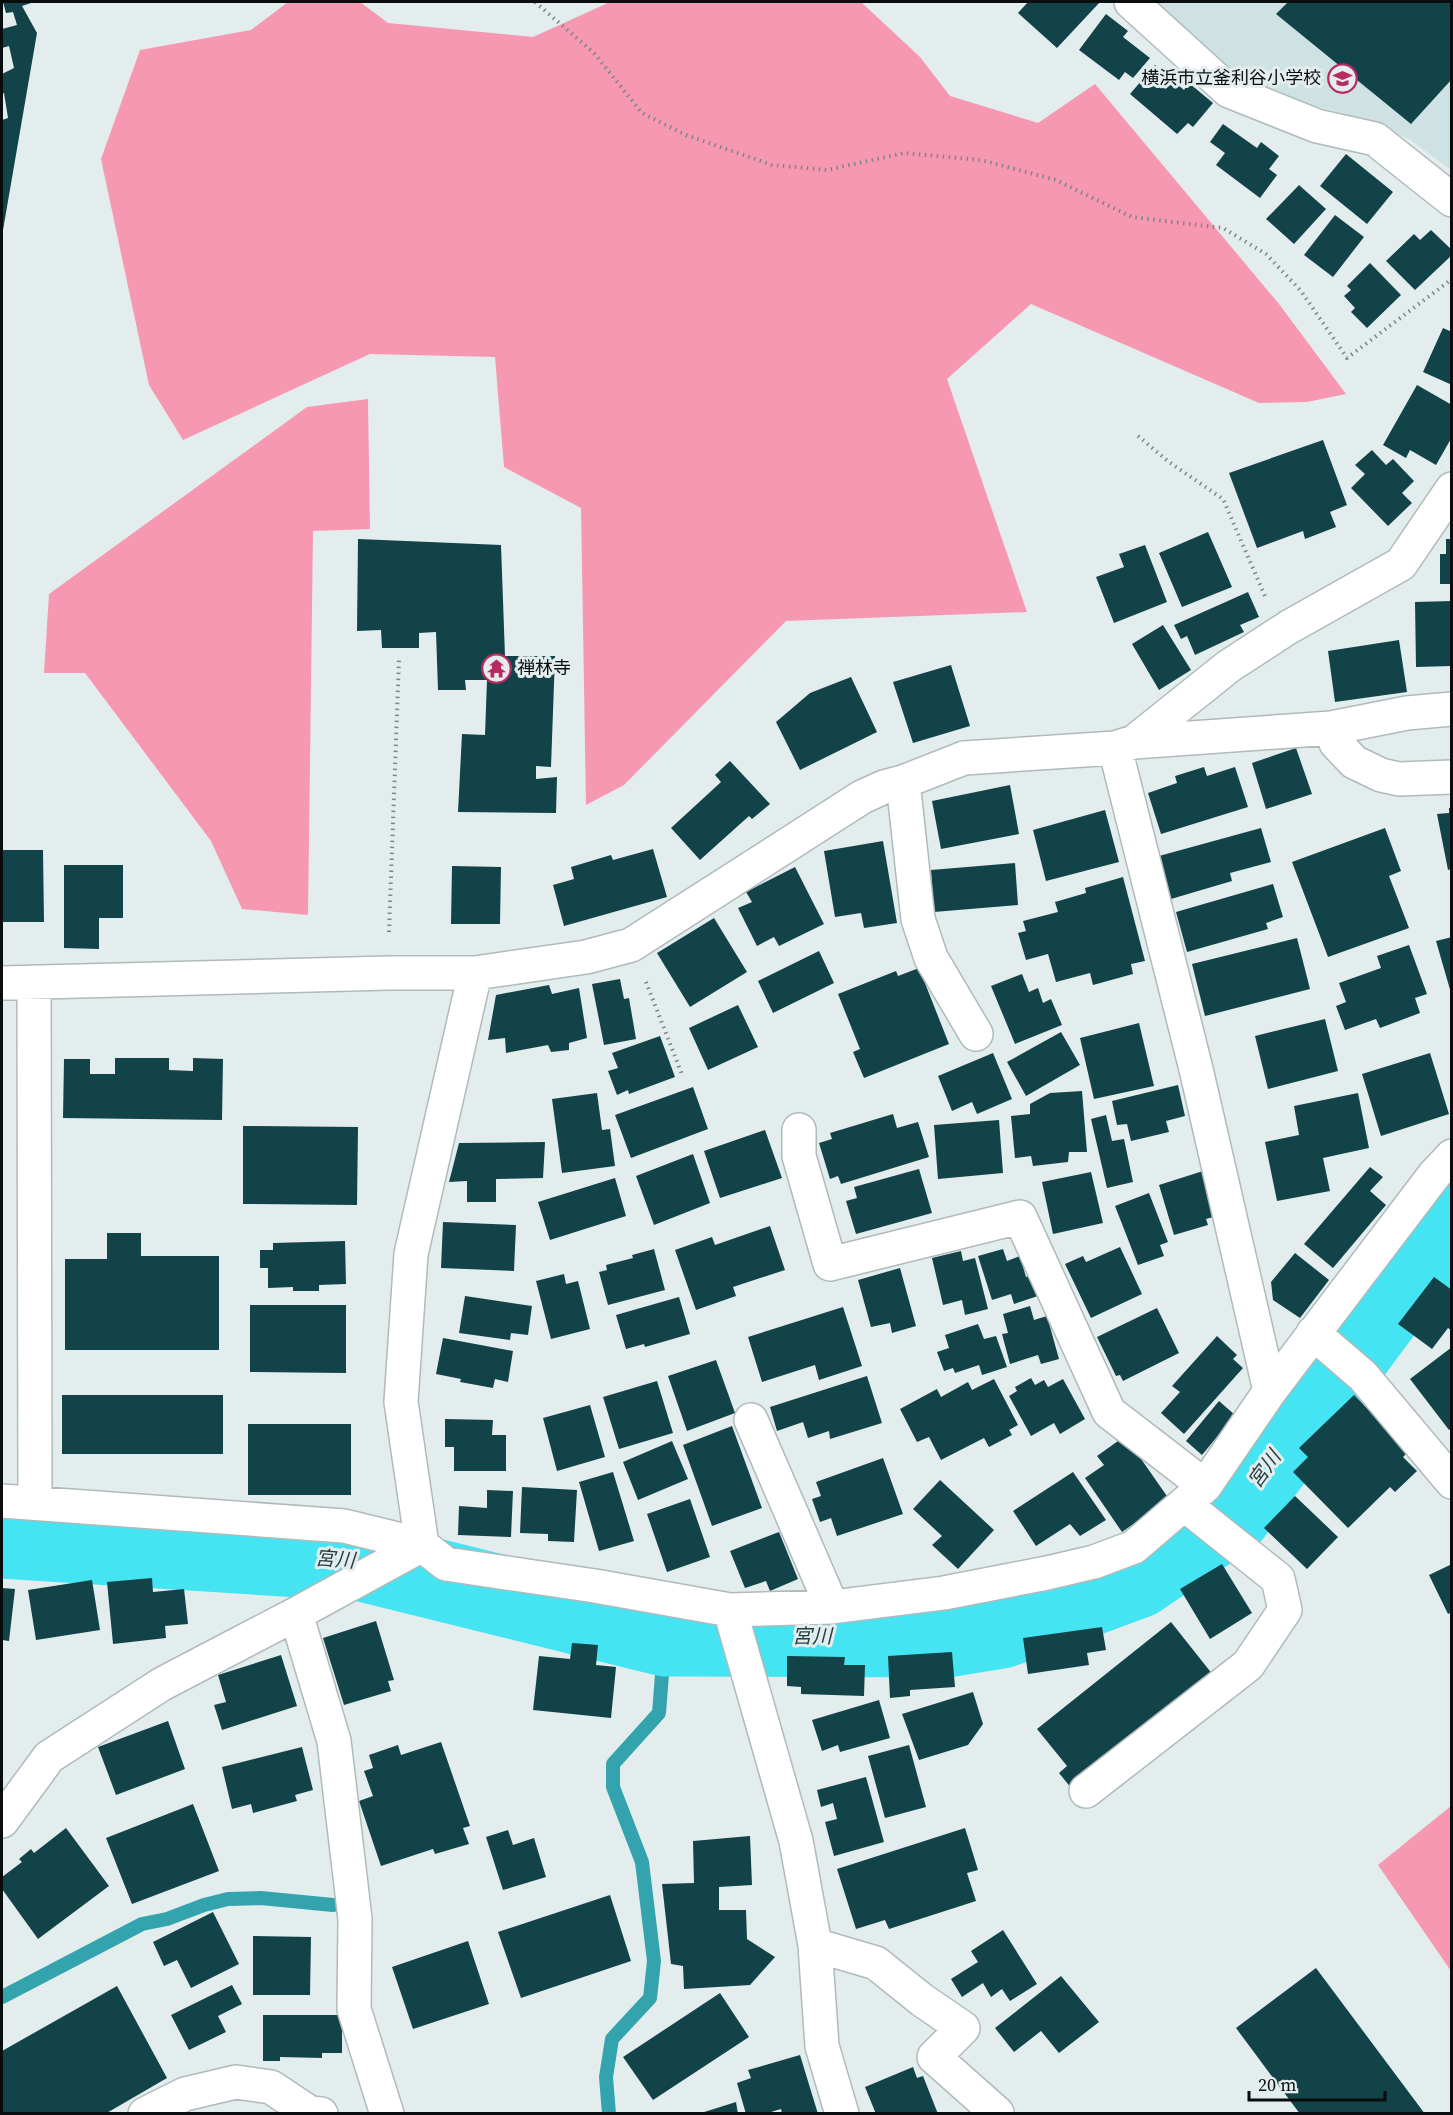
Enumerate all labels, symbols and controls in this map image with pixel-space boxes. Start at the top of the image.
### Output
school or university icon: 横浜市立釜利谷小学校 [1326,62,1358,94]
place label: 横浜市立釜利谷小学校 [1141,65,1321,90]
temple icon: 禅林寺 [480,652,512,684]
place label: 禅林寺 [517,655,571,680]
water label: 宮川 [1241,1443,1288,1493]
water label: 宮川 [314,1544,358,1575]
water label: 宮川 [792,1622,834,1650]
scale bar [1249,2064,1386,2102]
text: 20 m [1258,2072,1296,2097]

